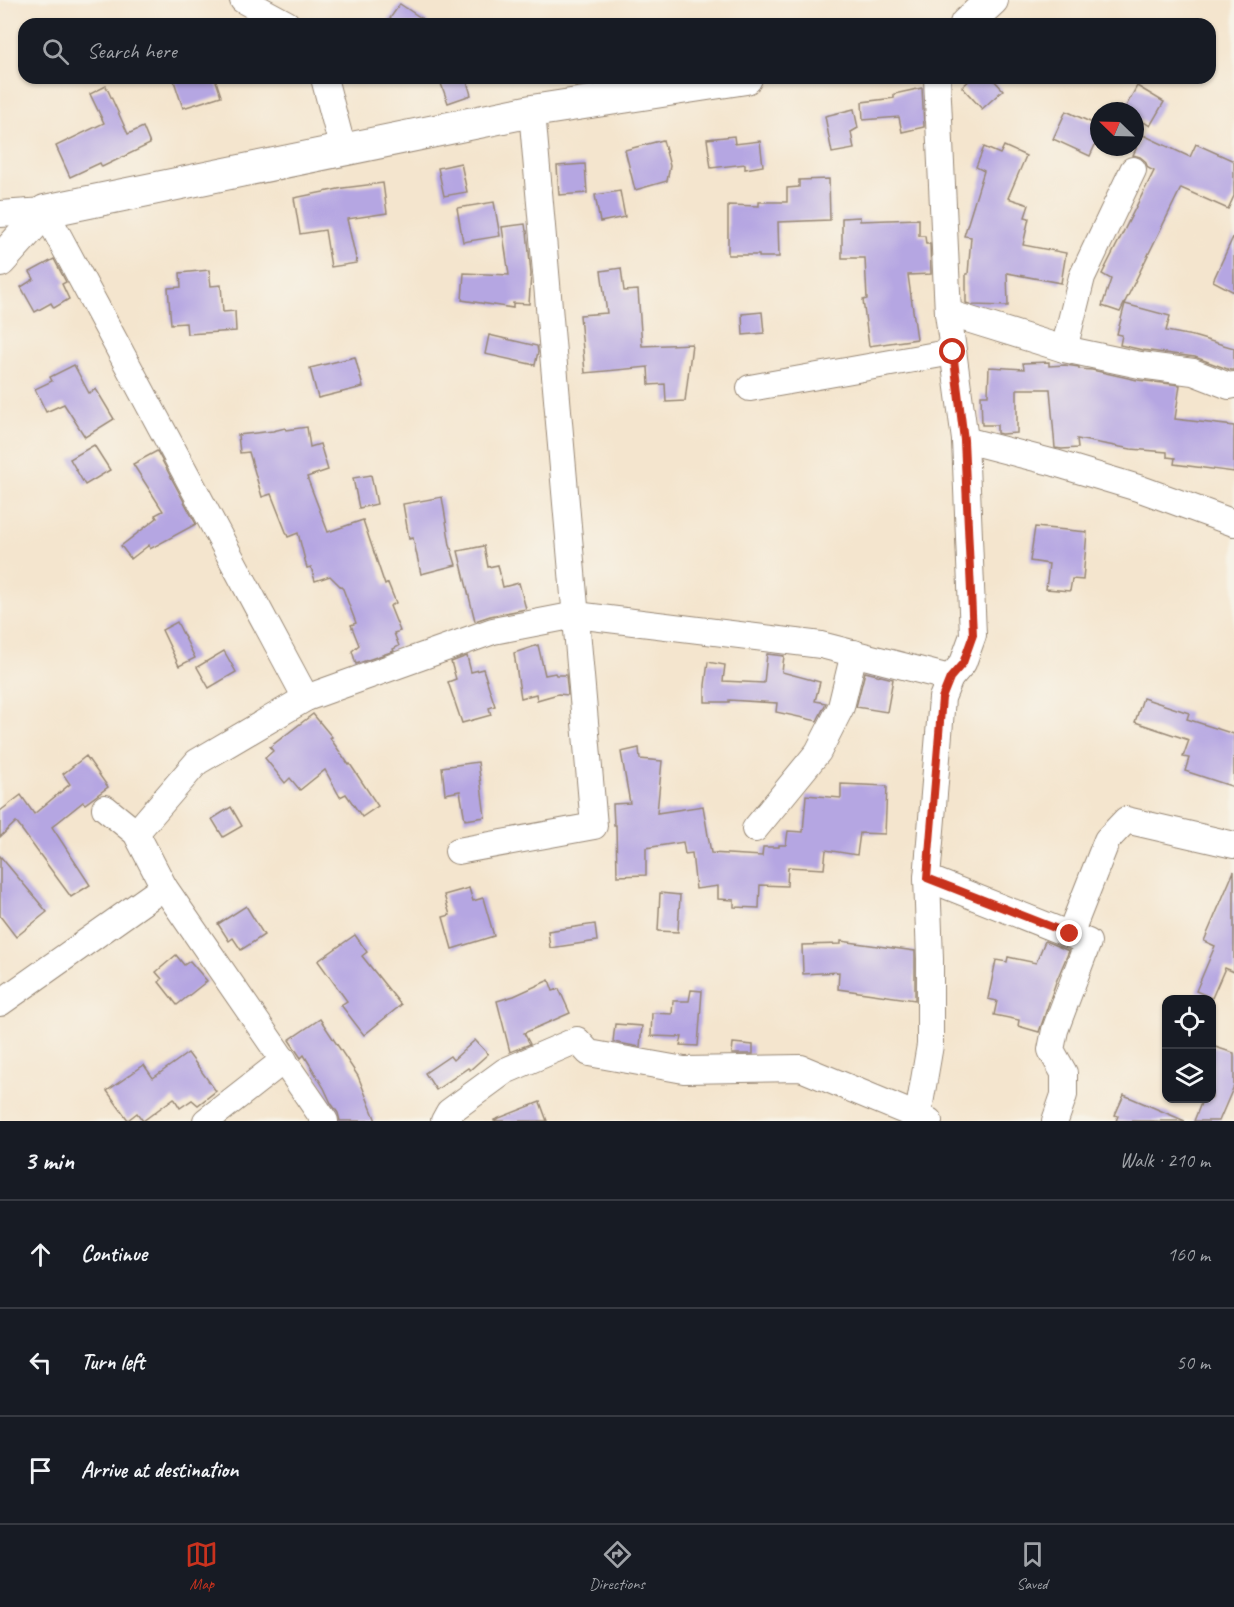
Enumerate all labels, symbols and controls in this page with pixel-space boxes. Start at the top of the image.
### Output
search box [18,18,1216,84]
icon: search [39,35,72,68]
text: Search here [87,37,177,65]
north arrow [1090,102,1144,156]
route start [939,338,965,364]
route end [1056,920,1082,946]
map controls [1162,995,1216,1103]
button: locate [1162,995,1216,1049]
button: layers [1162,1049,1216,1103]
text: 3 min [24,1144,74,1177]
text: Walk · 210 m [1120,1148,1210,1173]
icon: ahead [24,1238,57,1271]
text: Continue [81,1240,147,1268]
text: 160 m [1167,1242,1210,1267]
icon: left [24,1346,57,1379]
text: Turn left [81,1348,145,1376]
text: 50 m [1176,1350,1210,1375]
icon: arrive [24,1454,57,1487]
text: Arrive at destination [81,1456,238,1484]
tab: Map [185,1538,218,1594]
tab: Directions [589,1538,645,1594]
tab: Saved [1016,1538,1049,1594]

